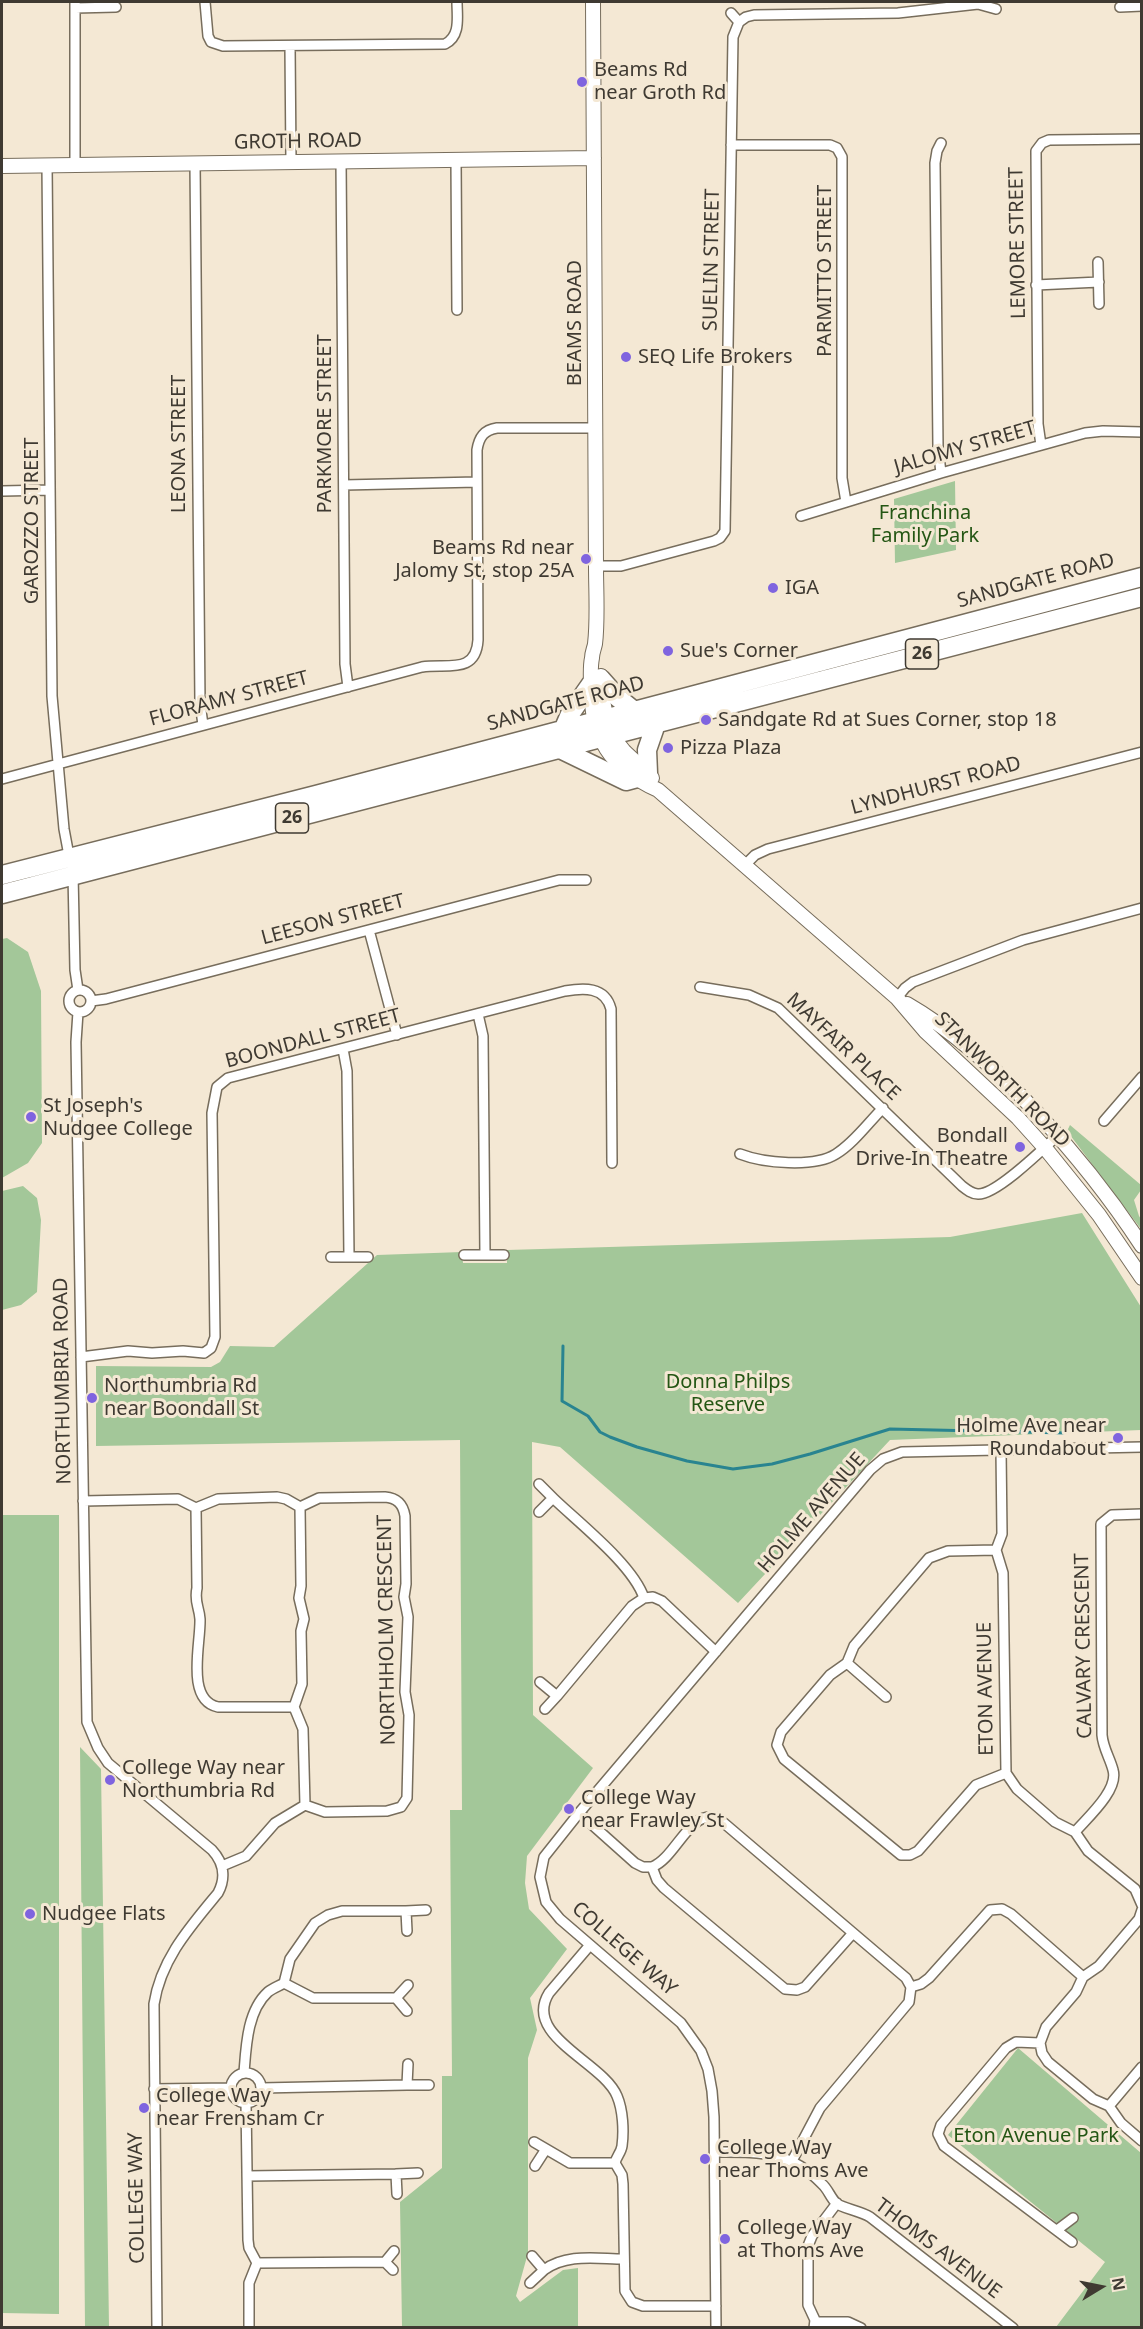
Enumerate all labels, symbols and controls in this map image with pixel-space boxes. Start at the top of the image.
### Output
place label: Beams Rd near Groth Rd [594,58,726,105]
marker: Beams Rd near Groth Rd [575,75,589,89]
street label: GROTH ROAD [234,129,362,155]
street label: LEMORE STREET [1005,167,1031,319]
street label: PARMITTO STREET [813,185,837,357]
street label: SUELIN STREET [699,189,725,331]
street label: BEAMS ROAD [563,260,587,386]
street label: PARKMORE STREET [313,334,337,514]
place label: SEQ Life Brokers [638,345,793,369]
marker: SEQ Life Brokers [619,350,633,364]
street label: LEONA STREET [167,375,191,513]
street label: JALOMY STREET [891,416,1039,480]
street label: GAROZZO STREET [20,438,44,604]
park label: Franchina Family Park [871,501,979,548]
place label: Beams Rd near Jalomy St, stop 25A [395,536,574,583]
street label: SANDGATE ROAD [955,548,1117,614]
marker: Beams Rd near Jalomy St, stop 25A [579,552,593,566]
place label: IGA [785,576,819,600]
marker: IGA [766,581,780,595]
place label: Sue's Corner [680,639,798,663]
road number: 26 [906,639,938,669]
marker: Sue's Corner [661,644,675,658]
street label: FLORAMY STREET [147,666,311,732]
street label: SANDGATE ROAD [485,671,647,737]
place label: Sandgate Rd at Sues Corner, stop 18 [718,708,1057,732]
marker: Sandgate Rd at Sues Corner, stop 18 [699,713,713,727]
place label: Pizza Plaza [680,736,782,760]
marker: Pizza Plaza [661,741,675,755]
street label: LYNDHURST ROAD [848,752,1024,820]
road number: 26 [276,803,308,833]
street label: LEESON STREET [259,889,407,951]
street label: MAYFAIR PLACE [781,988,905,1106]
street label: BOONDALL STREET [223,1004,403,1074]
street label: STANWORTH ROAD [929,1007,1075,1153]
place label: St Joseph's Nudgee College [43,1094,193,1141]
marker: St Joseph's Nudgee College [24,1110,38,1124]
place label: Bondall Drive-In Theatre [855,1124,1008,1171]
marker: Bondall Drive-In Theatre [1013,1140,1027,1154]
street label: NORTHUMBRIA ROAD [49,1277,77,1485]
park label: Donna Philps Reserve [666,1370,790,1417]
place label: Northumbria Rd near Boondall St [104,1374,259,1421]
marker: Northumbria Rd near Boondall St [85,1391,99,1405]
place label: Holme Ave near Roundabout [956,1414,1106,1461]
marker: Holme Ave near Roundabout [1111,1431,1125,1445]
street label: HOLME AVENUE [753,1448,871,1578]
street label: NORTHHOLM CRESCENT [373,1514,401,1746]
street label: CALVARY CRESCENT [1070,1553,1098,1739]
street label: ETON AVENUE [973,1622,999,1756]
place label: College Way near Northumbria Rd [122,1756,285,1803]
marker: College Way near Northumbria Rd [103,1773,117,1787]
place label: College Way near Frawley St [581,1786,724,1833]
marker: College Way near Frawley St [562,1802,576,1816]
street label: COLLEGE WAY [566,1897,682,2001]
place label: Nudgee Flats [42,1902,165,1926]
marker: Nudgee Flats [23,1907,37,1921]
place label: College Way near Frensham Cr [156,2084,324,2131]
marker: College Way near Frensham Cr [137,2101,151,2115]
park label: Eton Avenue Park [953,2124,1119,2148]
street label: COLLEGE WAY [124,2132,150,2264]
place label: College Way near Thoms Ave [717,2136,869,2183]
marker: College Way near Thoms Ave [698,2152,712,2166]
street label: THOMS AVENUE [870,2194,1006,2304]
place label: College Way at Thoms Ave [737,2216,864,2263]
marker: College Way at Thoms Ave [718,2232,732,2246]
north arrow [1071,2257,1131,2317]
text: N [1107,2276,1131,2292]

